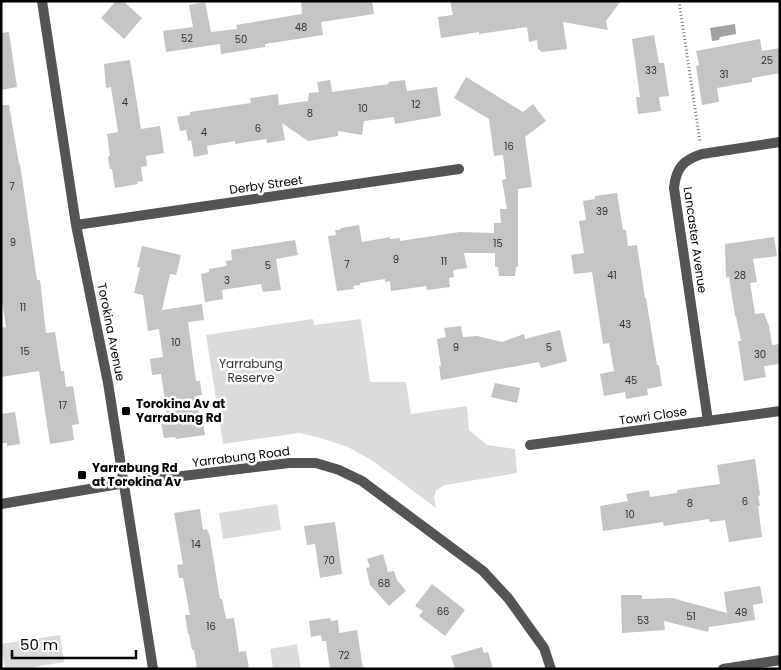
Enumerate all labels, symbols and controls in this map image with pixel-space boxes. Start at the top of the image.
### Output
house number: 48 [295,20,307,35]
house number: 52 [181,31,193,46]
house number: 50 [235,32,247,47]
house number: 25 [761,53,773,68]
house number: 33 [645,63,657,78]
house number: 31 [719,67,729,82]
house number: 4 [122,95,128,110]
house number: 12 [412,97,421,112]
house number: 10 [358,101,368,116]
house number: 8 [307,106,313,121]
house number: 6 [255,121,261,136]
house number: 4 [201,125,207,140]
house number: 16 [504,139,514,154]
street label: Derby Street [228,171,304,198]
house number: 7 [9,179,15,194]
street label: Lancaster Avenue [680,186,711,294]
house number: 39 [596,204,608,219]
house number: 9 [10,235,16,250]
house number: 15 [493,236,503,251]
house number: 9 [393,252,399,267]
house number: 11 [441,254,447,269]
house number: 7 [344,257,350,272]
house number: 5 [265,258,271,273]
house number: 41 [607,268,617,283]
house number: 28 [734,268,746,283]
house number: 3 [224,273,230,288]
street label: Torokina Avenue [94,281,129,382]
house number: 11 [20,300,26,315]
house number: 43 [619,317,631,332]
house number: 10 [171,335,181,350]
house number: 9 [453,340,459,355]
house number: 5 [546,340,552,355]
house number: 15 [20,344,30,359]
house number: 30 [754,347,766,362]
park label: Yarrabung Reserve [219,355,283,386]
house number: 45 [625,373,637,388]
place label: Torokina Av at Yarrabung Rd [136,395,225,426]
house number: 17 [59,398,68,413]
street label: Towri Close [618,402,688,429]
marker: Torokina Av at Yarrabung Rd [120,405,132,417]
street label: Yarrabung Road [191,442,291,471]
place label: Yarrabung Rd at Torokina Av [92,459,182,490]
marker: Yarrabung Rd at Torokina Av [76,469,88,481]
house number: 6 [742,494,748,509]
house number: 8 [687,496,693,511]
house number: 10 [625,507,635,522]
house number: 14 [191,537,201,552]
house number: 70 [323,553,335,568]
house number: 68 [378,576,390,591]
house number: 66 [437,604,449,619]
house number: 49 [735,605,747,620]
house number: 51 [686,609,696,624]
house number: 53 [637,613,649,628]
house number: 16 [206,619,216,634]
scale bar [12,628,136,660]
text: 50 m [20,634,58,655]
house number: 72 [338,648,350,663]

